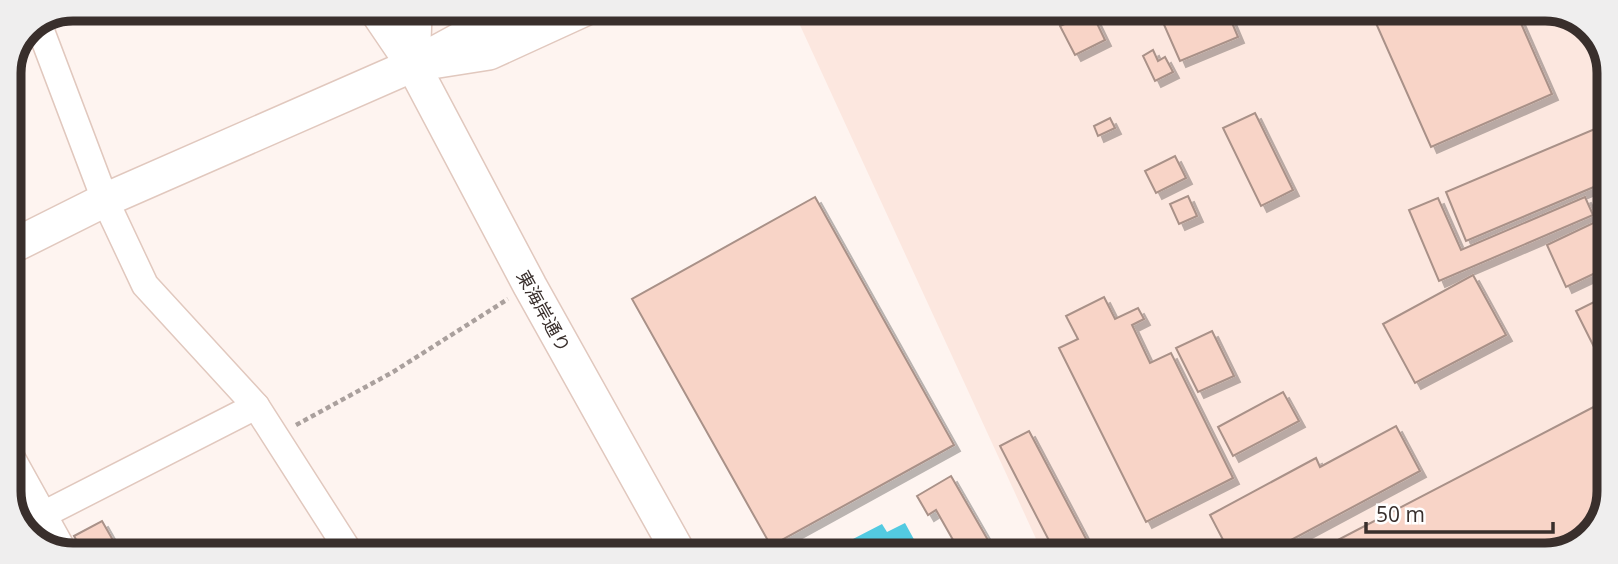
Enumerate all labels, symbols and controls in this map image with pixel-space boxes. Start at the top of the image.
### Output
street label: 東海岸通り [512,266,576,356]
scale bar [1366,490,1553,534]
text: 50 m [1376,500,1425,528]

